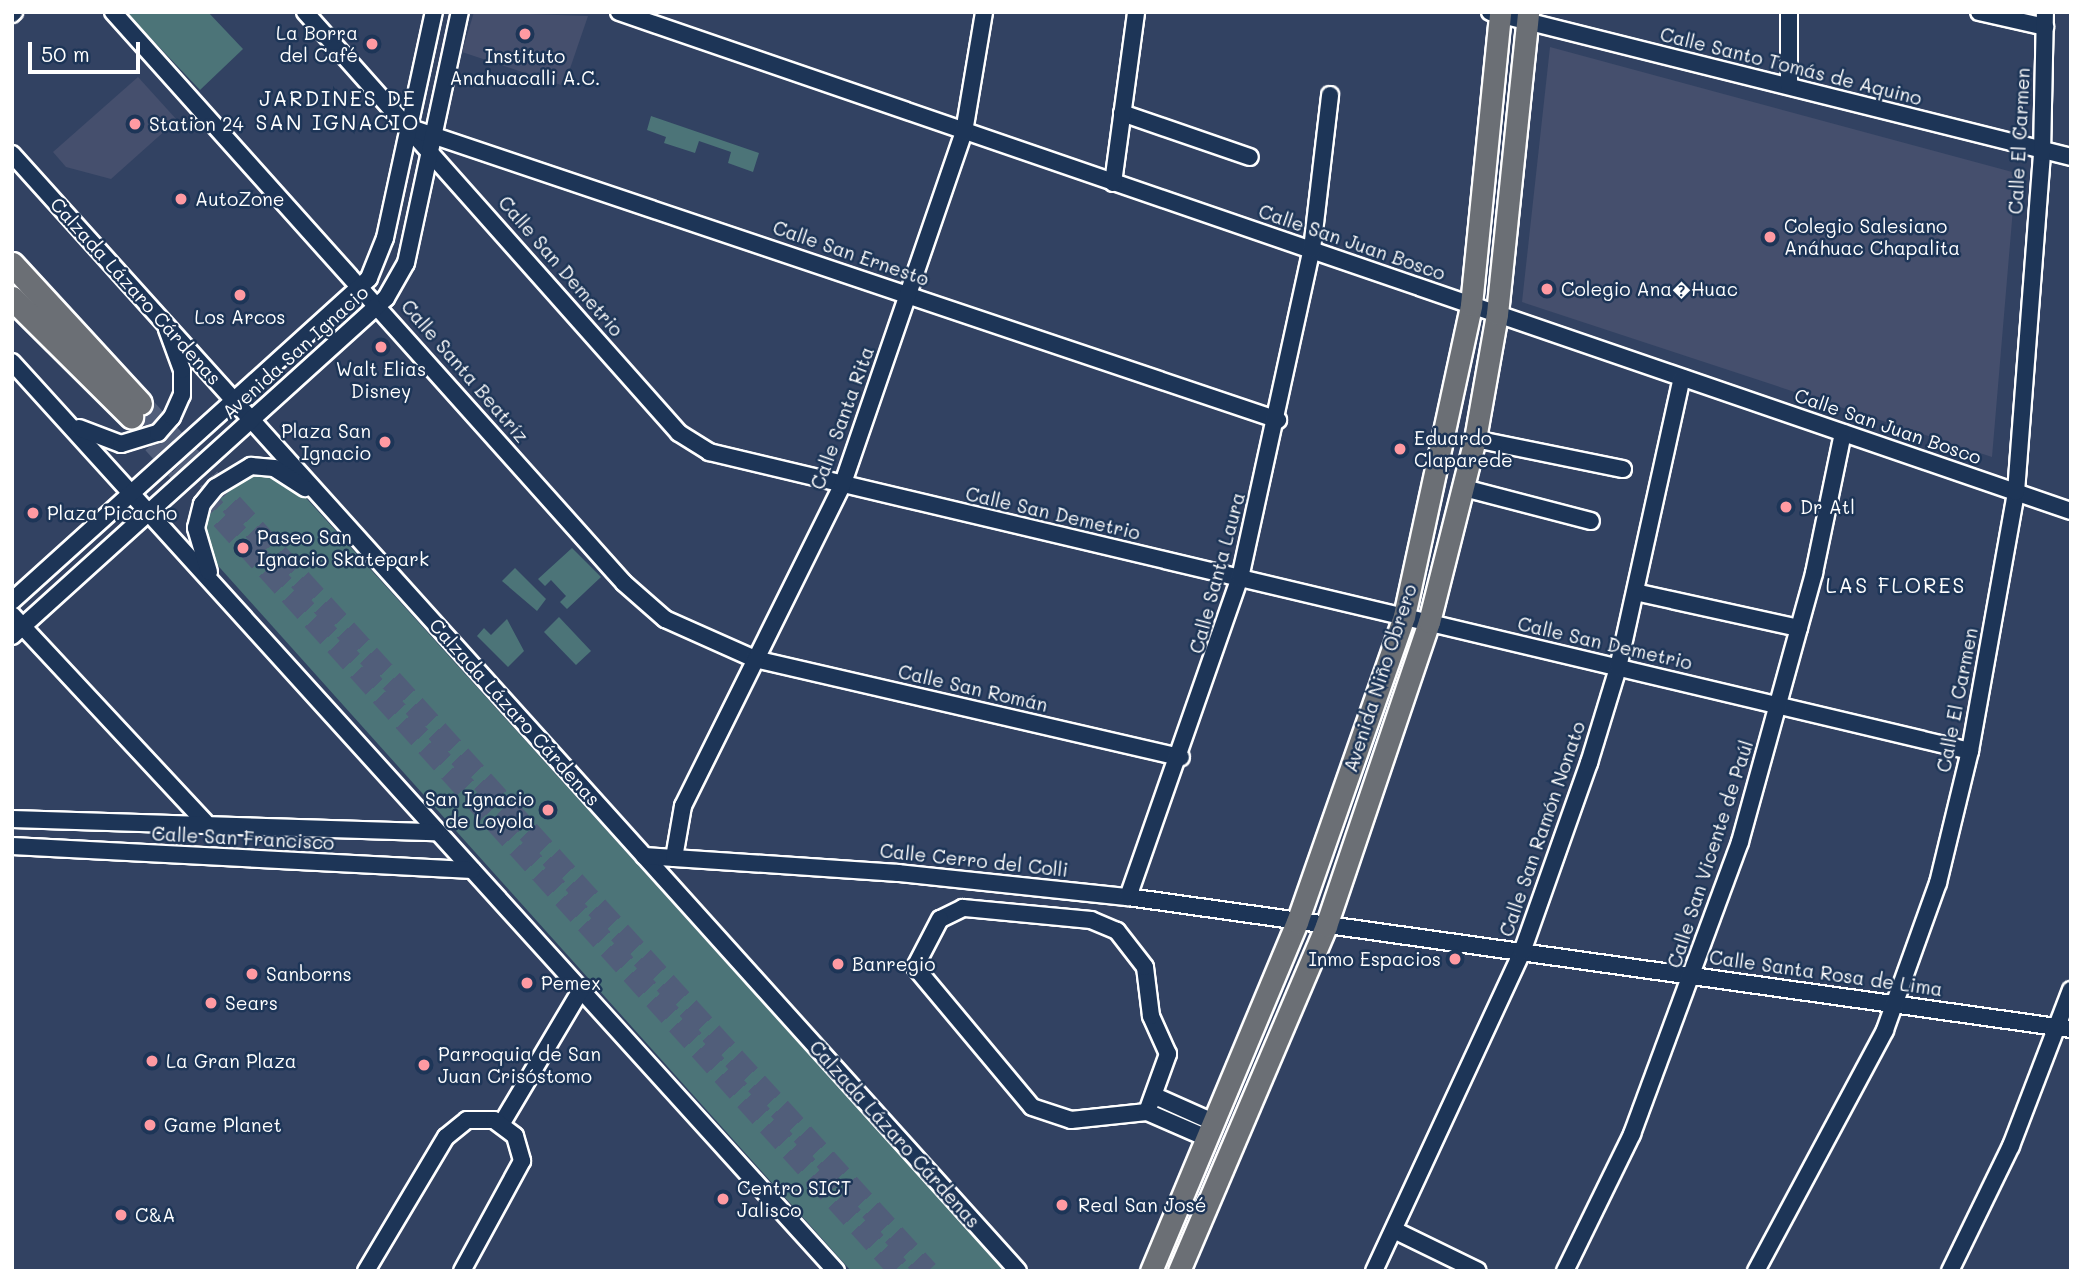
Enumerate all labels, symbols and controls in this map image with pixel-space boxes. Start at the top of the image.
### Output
place label: La Borra del Café [276,22,358,66]
street label: Calle Santo Tomás de Aquino [1658,22,1924,110]
marker: Instituto Anahuacalli A.C. [517,26,533,42]
scale bar [32,28,144,72]
marker: La Borra del Café [364,36,380,52]
text: 50 m [41,40,90,67]
place label: Instituto Anahuacalli A.C. [450,45,600,89]
street label: Calle El Carmen [2004,67,2034,215]
district label: JARDINES DE SAN IGNACIO [257,85,419,135]
place label: Station 24 [149,113,244,135]
marker: Station 24 [127,116,143,132]
place label: AutoZone [195,188,285,210]
marker: AutoZone [173,191,189,207]
street label: Calle San Demetrio [494,191,628,341]
street label: Calzada Lázaro Cárdenas [46,193,226,389]
street label: Calle San Juan Bosco [1256,199,1448,285]
place label: Colegio Salesiano Anáhuac Chapalita [1784,215,1960,259]
street label: Calle San Ernesto [770,216,932,290]
marker: Colegio Salesiano Anáhuac Chapalita [1762,229,1778,245]
place label: Colegio Ana�Huac [1561,278,1738,300]
street label: Avenida San Ignacio [217,280,373,424]
marker: Colegio Ana�Huac [1539,281,1555,297]
marker: Los Arcos [232,287,248,303]
street label: Calle Santa Beatríz [397,295,533,447]
place label: Los Arcos [195,306,285,328]
marker: Walt Elias Disney [373,339,389,355]
street label: Calle Santa Rita [806,343,878,493]
place label: Walt Elias Disney [336,358,426,402]
street label: Calle San Juan Bosco [1792,383,1984,469]
place label: Plaza San Ignacio [281,420,371,464]
place label: Eduardo Claparede [1414,427,1513,471]
marker: Plaza San Ignacio [377,434,393,450]
marker: Eduardo Claparede [1392,441,1408,457]
street label: Calle San Demetrio [963,482,1143,544]
street label: Calle Santa Laura [1185,490,1249,656]
place label: Dr Atl [1800,496,1855,518]
marker: Dr Atl [1778,499,1794,515]
place label: Plaza Picacho [47,502,177,524]
marker: Plaza Picacho [25,505,41,521]
place label: Paseo San Ignacio Skatepark [257,526,429,570]
marker: Paseo San Ignacio Skatepark [235,540,251,556]
district label: LAS FLORES [1827,572,1965,598]
street label: Avenida Niño Obrero [1339,581,1421,775]
street label: Calle San Demetrio [1515,612,1695,674]
street label: Calzada Lázaro Cárdenas [425,614,605,810]
street label: Calle El Carmen [1932,626,1982,774]
street label: Calle San Román [896,660,1050,716]
street label: Calle San Ramón Nonato [1494,718,1590,940]
street label: Calle San Vicente de Paúl [1662,737,1758,971]
place label: San Ignacio de Loyola [425,788,534,832]
marker: San Ignacio de Loyola [540,802,556,818]
street label: Calle San Francisco [151,822,335,854]
street label: Calle Cerro del Colli [879,839,1069,881]
street label: Calle Santa Rosa de Lima [1708,945,1944,1001]
place label: Inmo Espacios [1308,948,1441,970]
marker: Inmo Espacios [1447,951,1463,967]
place label: Banregio [852,953,936,975]
marker: Banregio [830,956,846,972]
place label: Sanborns [266,963,352,985]
marker: Sanborns [244,966,260,982]
place label: Pemex [541,972,601,994]
marker: Pemex [519,975,535,991]
place label: Sears [225,992,278,1014]
marker: Sears [203,995,219,1011]
street label: Calzada Lázaro Cárdenas [805,1036,985,1232]
place label: Parroquia de San Juan Crisóstomo [438,1043,601,1087]
place label: La Gran Plaza [166,1050,297,1072]
marker: La Gran Plaza [144,1053,160,1069]
marker: Parroquia de San Juan Crisóstomo [416,1057,432,1073]
place label: Game Planet [164,1114,282,1136]
marker: Game Planet [142,1117,158,1133]
place label: Centro SICT Jalisco [737,1177,851,1221]
marker: Centro SICT Jalisco [715,1191,731,1207]
place label: Real San José [1078,1194,1206,1216]
marker: Real San José [1052,1195,1072,1215]
place label: C&A [135,1204,175,1226]
marker: C&A [113,1207,129,1223]

